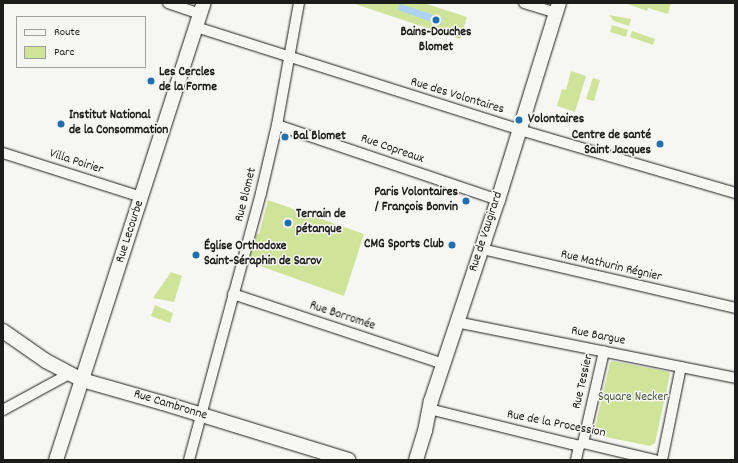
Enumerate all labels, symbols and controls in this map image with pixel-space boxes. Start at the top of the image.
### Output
marker: Bains-Douches Blomet [431,15,441,25]
legend [16,16,146,68]
text: Route [54,24,80,41]
place label: Bains-Douches Blomet [400,26,472,57]
text: Parc [54,44,74,61]
place label: Les Cercles de la Forme [159,66,217,97]
street label: Rue des Volontaires [408,75,506,119]
marker: Les Cercles de la Forme [146,76,156,86]
place label: Institut National de la Consommation [69,109,168,140]
place label: Volontaires [528,112,584,128]
marker: Volontaires [513,114,525,126]
marker: Institut National de la Consommation [56,119,66,129]
place label: Bal Blomet [293,129,346,145]
place label: Centre de santé Saint Jacques [572,129,651,160]
marker: Bal Blomet [280,132,290,142]
street label: Rue Copreaux [358,132,426,168]
marker: Centre de santé Saint Jacques [654,138,666,150]
street label: Villa Poirier [47,147,105,179]
street label: Rue Blomet [233,166,261,224]
place label: Paris Volontaires / François Bonvin [374,186,458,217]
street label: Rue de Vaugirard [467,190,507,274]
marker: Paris Volontaires / François Bonvin [461,196,471,206]
street label: Rue Lecourbe [114,199,148,265]
place label: Terrain de pétanque [296,208,346,239]
marker: Terrain de pétanque [283,218,293,228]
place label: CMG Sports Club [364,237,444,253]
place label: Église Orthodoxe Saint-Séraphin de Sarov [204,240,322,271]
marker: CMG Sports Club [447,240,457,250]
street label: Rue Mathurin Régnier [559,248,663,286]
marker: Église Orthodoxe Saint-Séraphin de Sarov [191,250,201,260]
street label: Rue Borromée [307,299,377,335]
street label: Rue Bargue [570,324,626,350]
street label: Rue Tessier [570,353,598,411]
street label: Rue Cambronne [131,387,209,425]
park label: Square Necker [598,390,668,406]
street label: Rue de la Procession [505,408,607,442]

